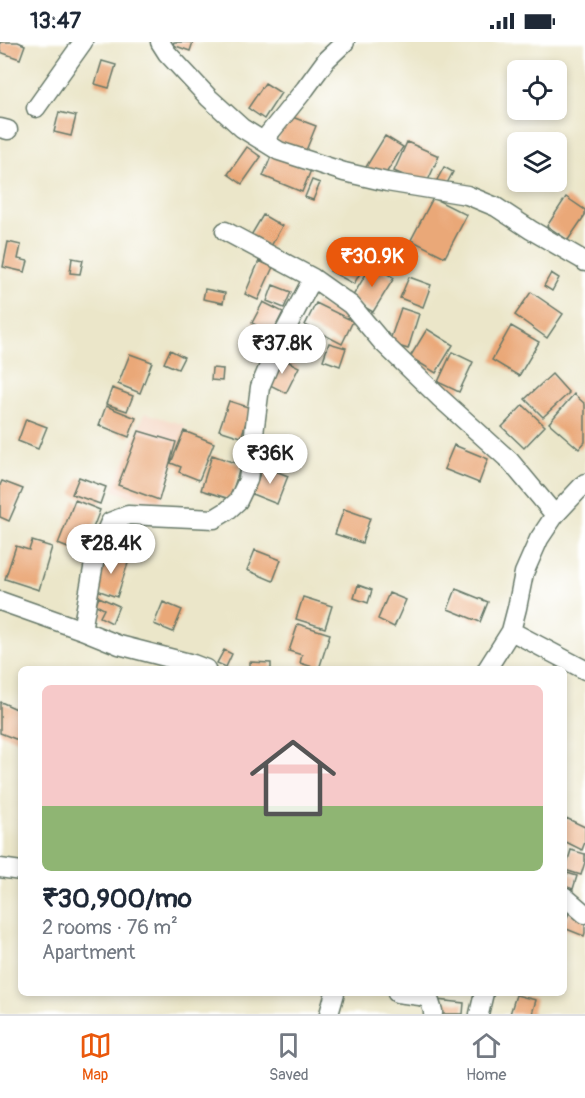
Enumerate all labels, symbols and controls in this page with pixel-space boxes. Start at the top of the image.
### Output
text: 13:47 [30,7,81,35]
map controls [507,60,567,192]
button: locate [507,60,567,120]
button: layers [507,132,567,192]
pin: ₹30.9K [323,237,421,288]
text: ₹30.9K [340,244,404,269]
pin: ₹37.8K [233,324,331,375]
text: ₹37.8K [252,331,312,356]
pin: ₹36K [234,434,306,485]
text: ₹36K [247,441,293,466]
pin: ₹28.4K [62,524,160,575]
text: ₹28.4K [80,531,142,556]
icon: home [239,724,347,832]
text: ₹30,900/mo [42,883,192,915]
text: 2 rooms · 76 m² [42,915,178,940]
text: Apartment [42,940,135,965]
tab: Map [79,1029,112,1085]
tab: Saved [269,1029,309,1085]
tab: Home [466,1029,506,1085]

